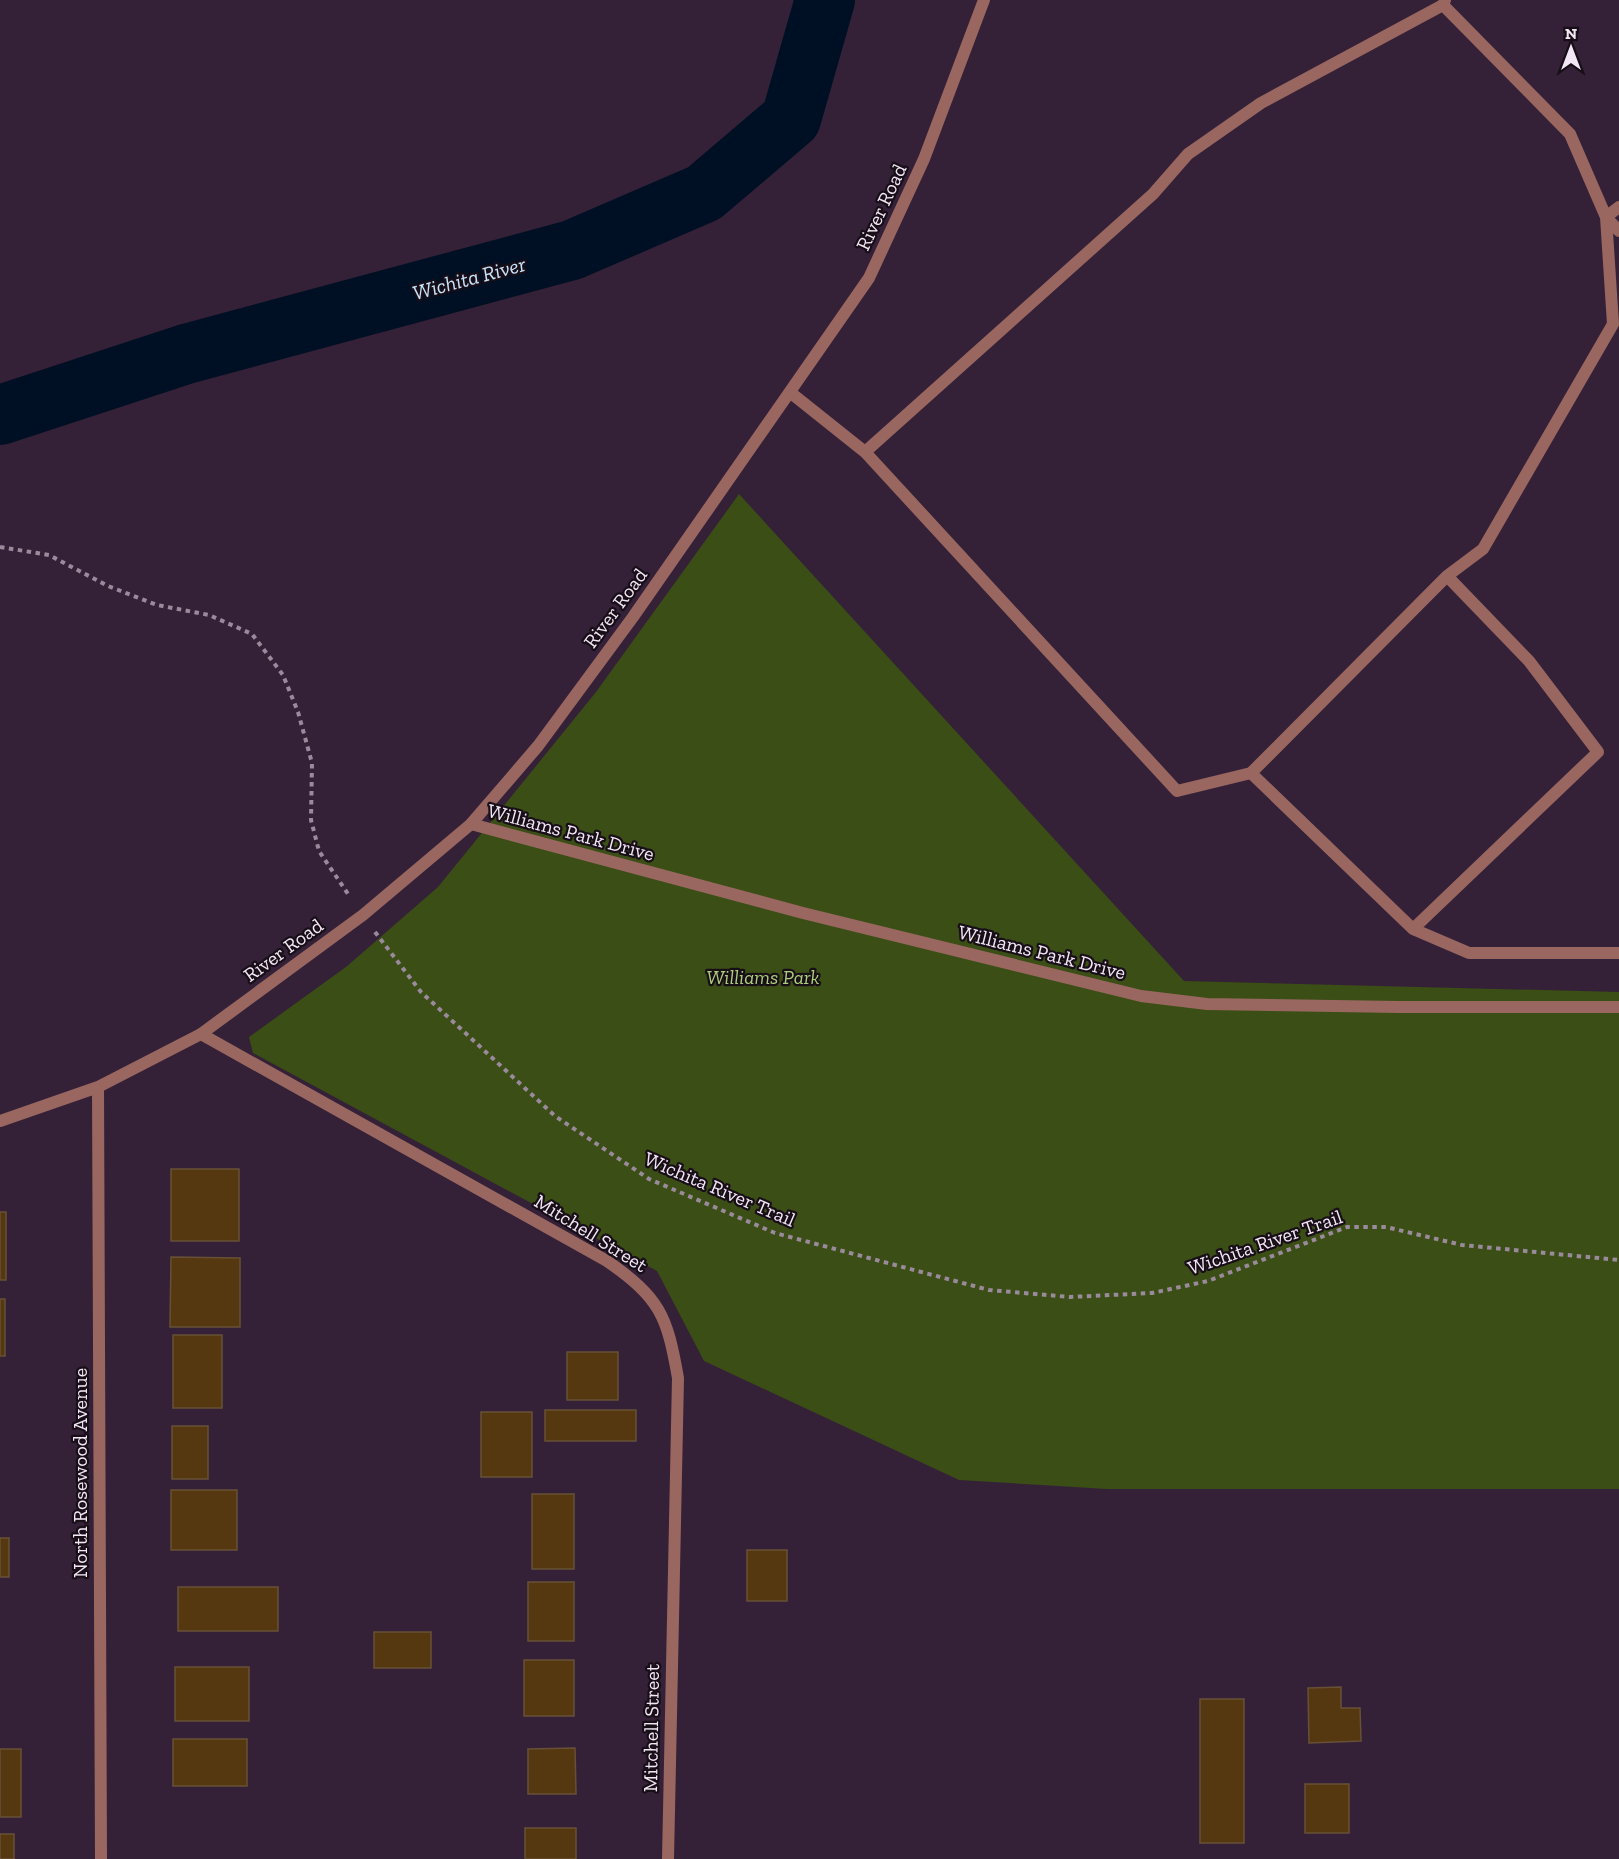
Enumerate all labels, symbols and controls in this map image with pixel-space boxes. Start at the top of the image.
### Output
north arrow [1541,18,1601,78]
text: N [1565,24,1577,43]
street label: River Road [851,160,911,254]
water label: Wichita River [410,251,529,305]
street label: River Road [578,564,652,652]
street label: Williams Park Drive [485,798,657,866]
street label: River Road [239,913,327,987]
street label: Williams Park Drive [956,920,1128,984]
park label: Williams Park [706,965,820,989]
street label: Wichita River Trail [641,1146,799,1232]
street label: Mitchell Street [530,1189,652,1277]
street label: Wichita River Trail [1185,1204,1345,1280]
street label: North Rosewood Avenue [68,1368,92,1578]
street label: Mitchell Street [638,1663,664,1792]

